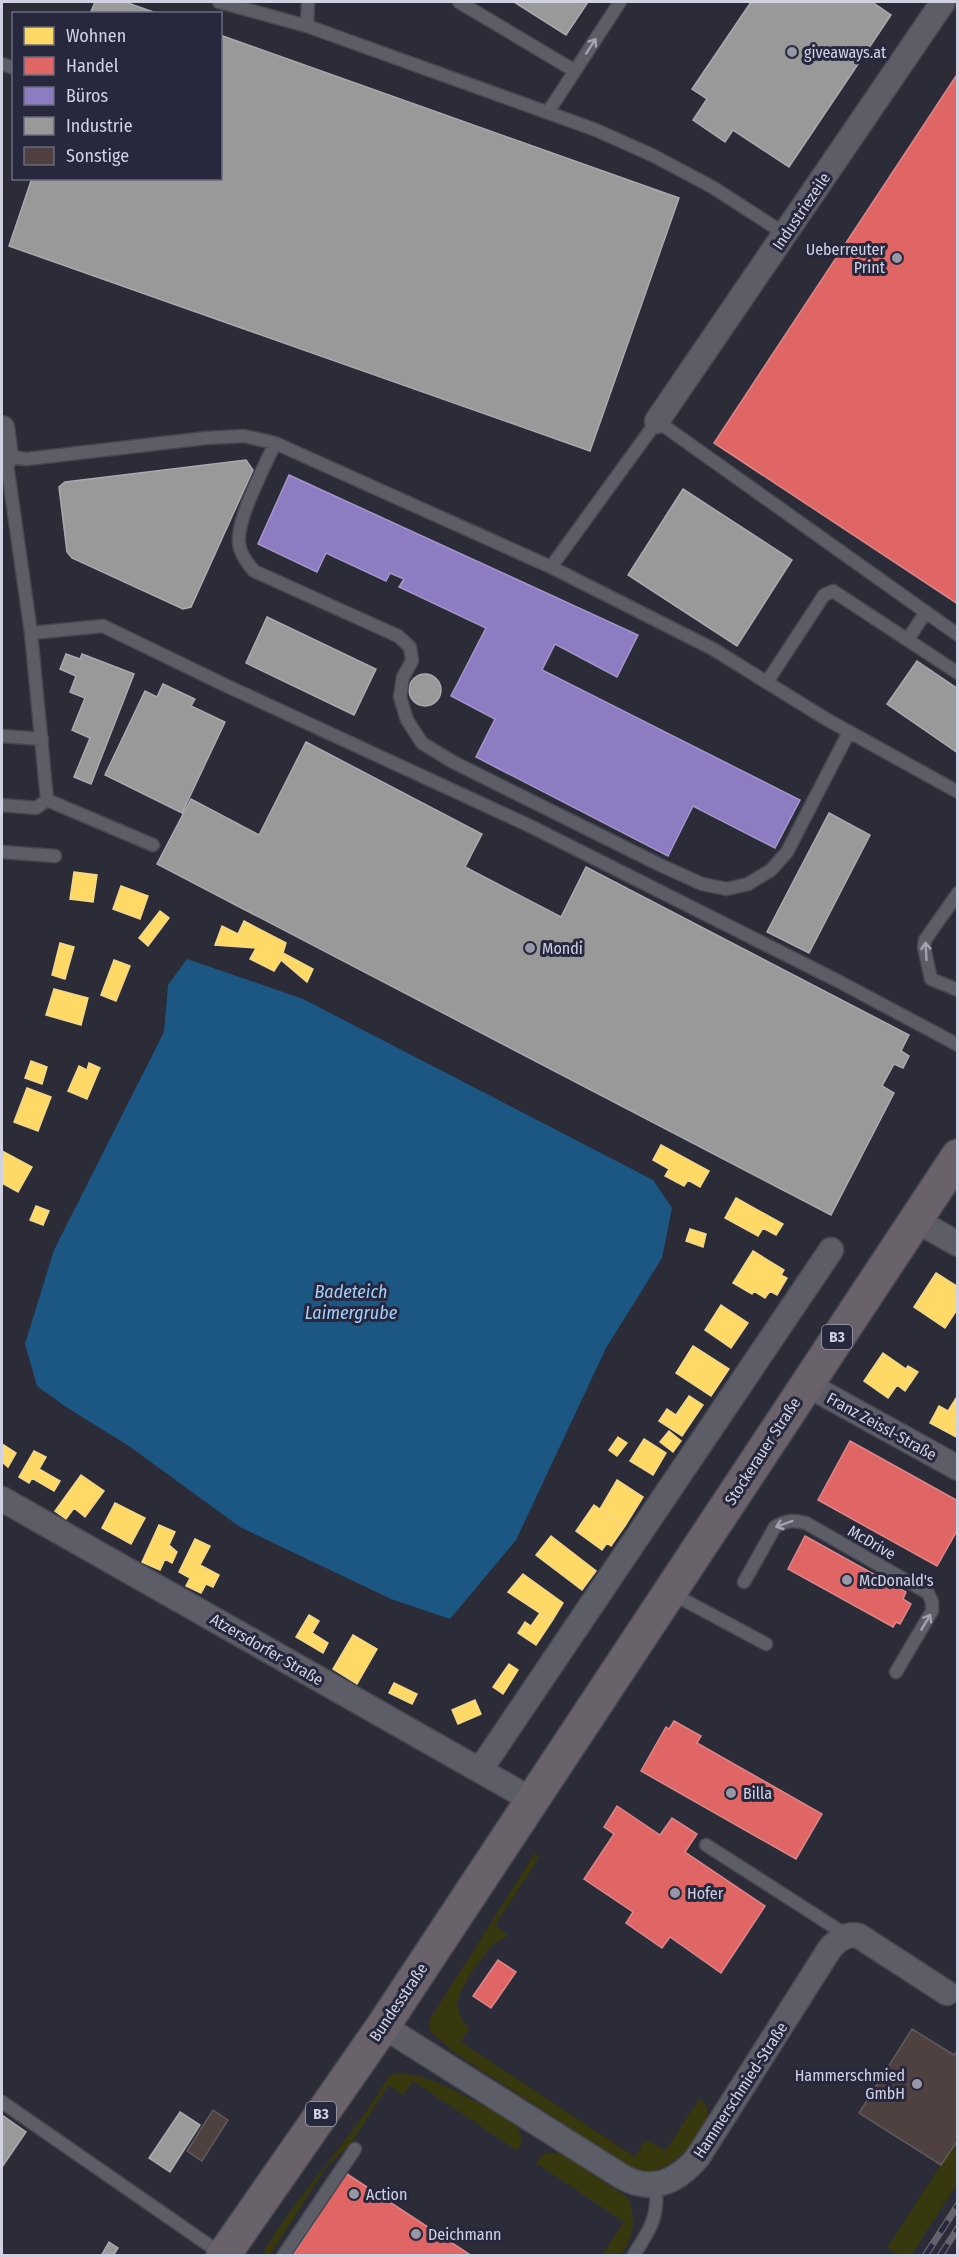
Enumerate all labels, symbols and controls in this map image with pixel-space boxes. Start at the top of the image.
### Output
legend [12,12,222,180]
text: Wohnen [66,25,126,47]
one-way arrow [585,38,597,55]
place label: giveaways.at [804,43,887,62]
marker: giveaways.at [785,45,799,59]
text: Handel [66,55,119,77]
text: Büros [66,85,109,107]
text: Industrie [66,115,133,137]
text: Sonstige [66,145,129,167]
street label: Industriezeile [769,169,834,254]
place label: Ueberreuter Print [806,240,886,277]
marker: Ueberreuter Print [890,251,904,265]
place label: Mondi [542,939,583,958]
marker: Mondi [523,941,537,955]
one-way arrow [920,941,931,961]
water label: Badeteich Laimergrube [305,1281,398,1324]
road number: B3 [822,1325,852,1349]
street label: Franz Zeissl-Straße [824,1388,940,1464]
street label: Stockerauer Straße [721,1394,804,1509]
one-way arrow [776,1519,794,1530]
street label: McDrive [844,1521,899,1564]
place label: McDonald's [859,1571,934,1590]
marker: McDonald's [840,1573,854,1587]
street label: Atzersdorfer Straße [207,1609,327,1689]
one-way arrow [920,1614,932,1631]
place label: Billa [743,1784,772,1803]
marker: Billa [724,1786,738,1800]
place label: Hofer [687,1884,724,1903]
marker: Hofer [668,1886,682,1900]
street label: Bundesstraße [365,1960,432,2045]
street label: Hammerschmied-Straße [689,2019,792,2162]
place label: Hammerschmied GmbH [795,2066,905,2103]
marker: Hammerschmied GmbH [910,2077,924,2091]
road number: B3 [306,2102,336,2126]
place label: Action [366,2185,407,2204]
marker: Action [347,2187,361,2201]
place label: Deichmann [428,2225,502,2244]
marker: Deichmann [409,2227,423,2241]

